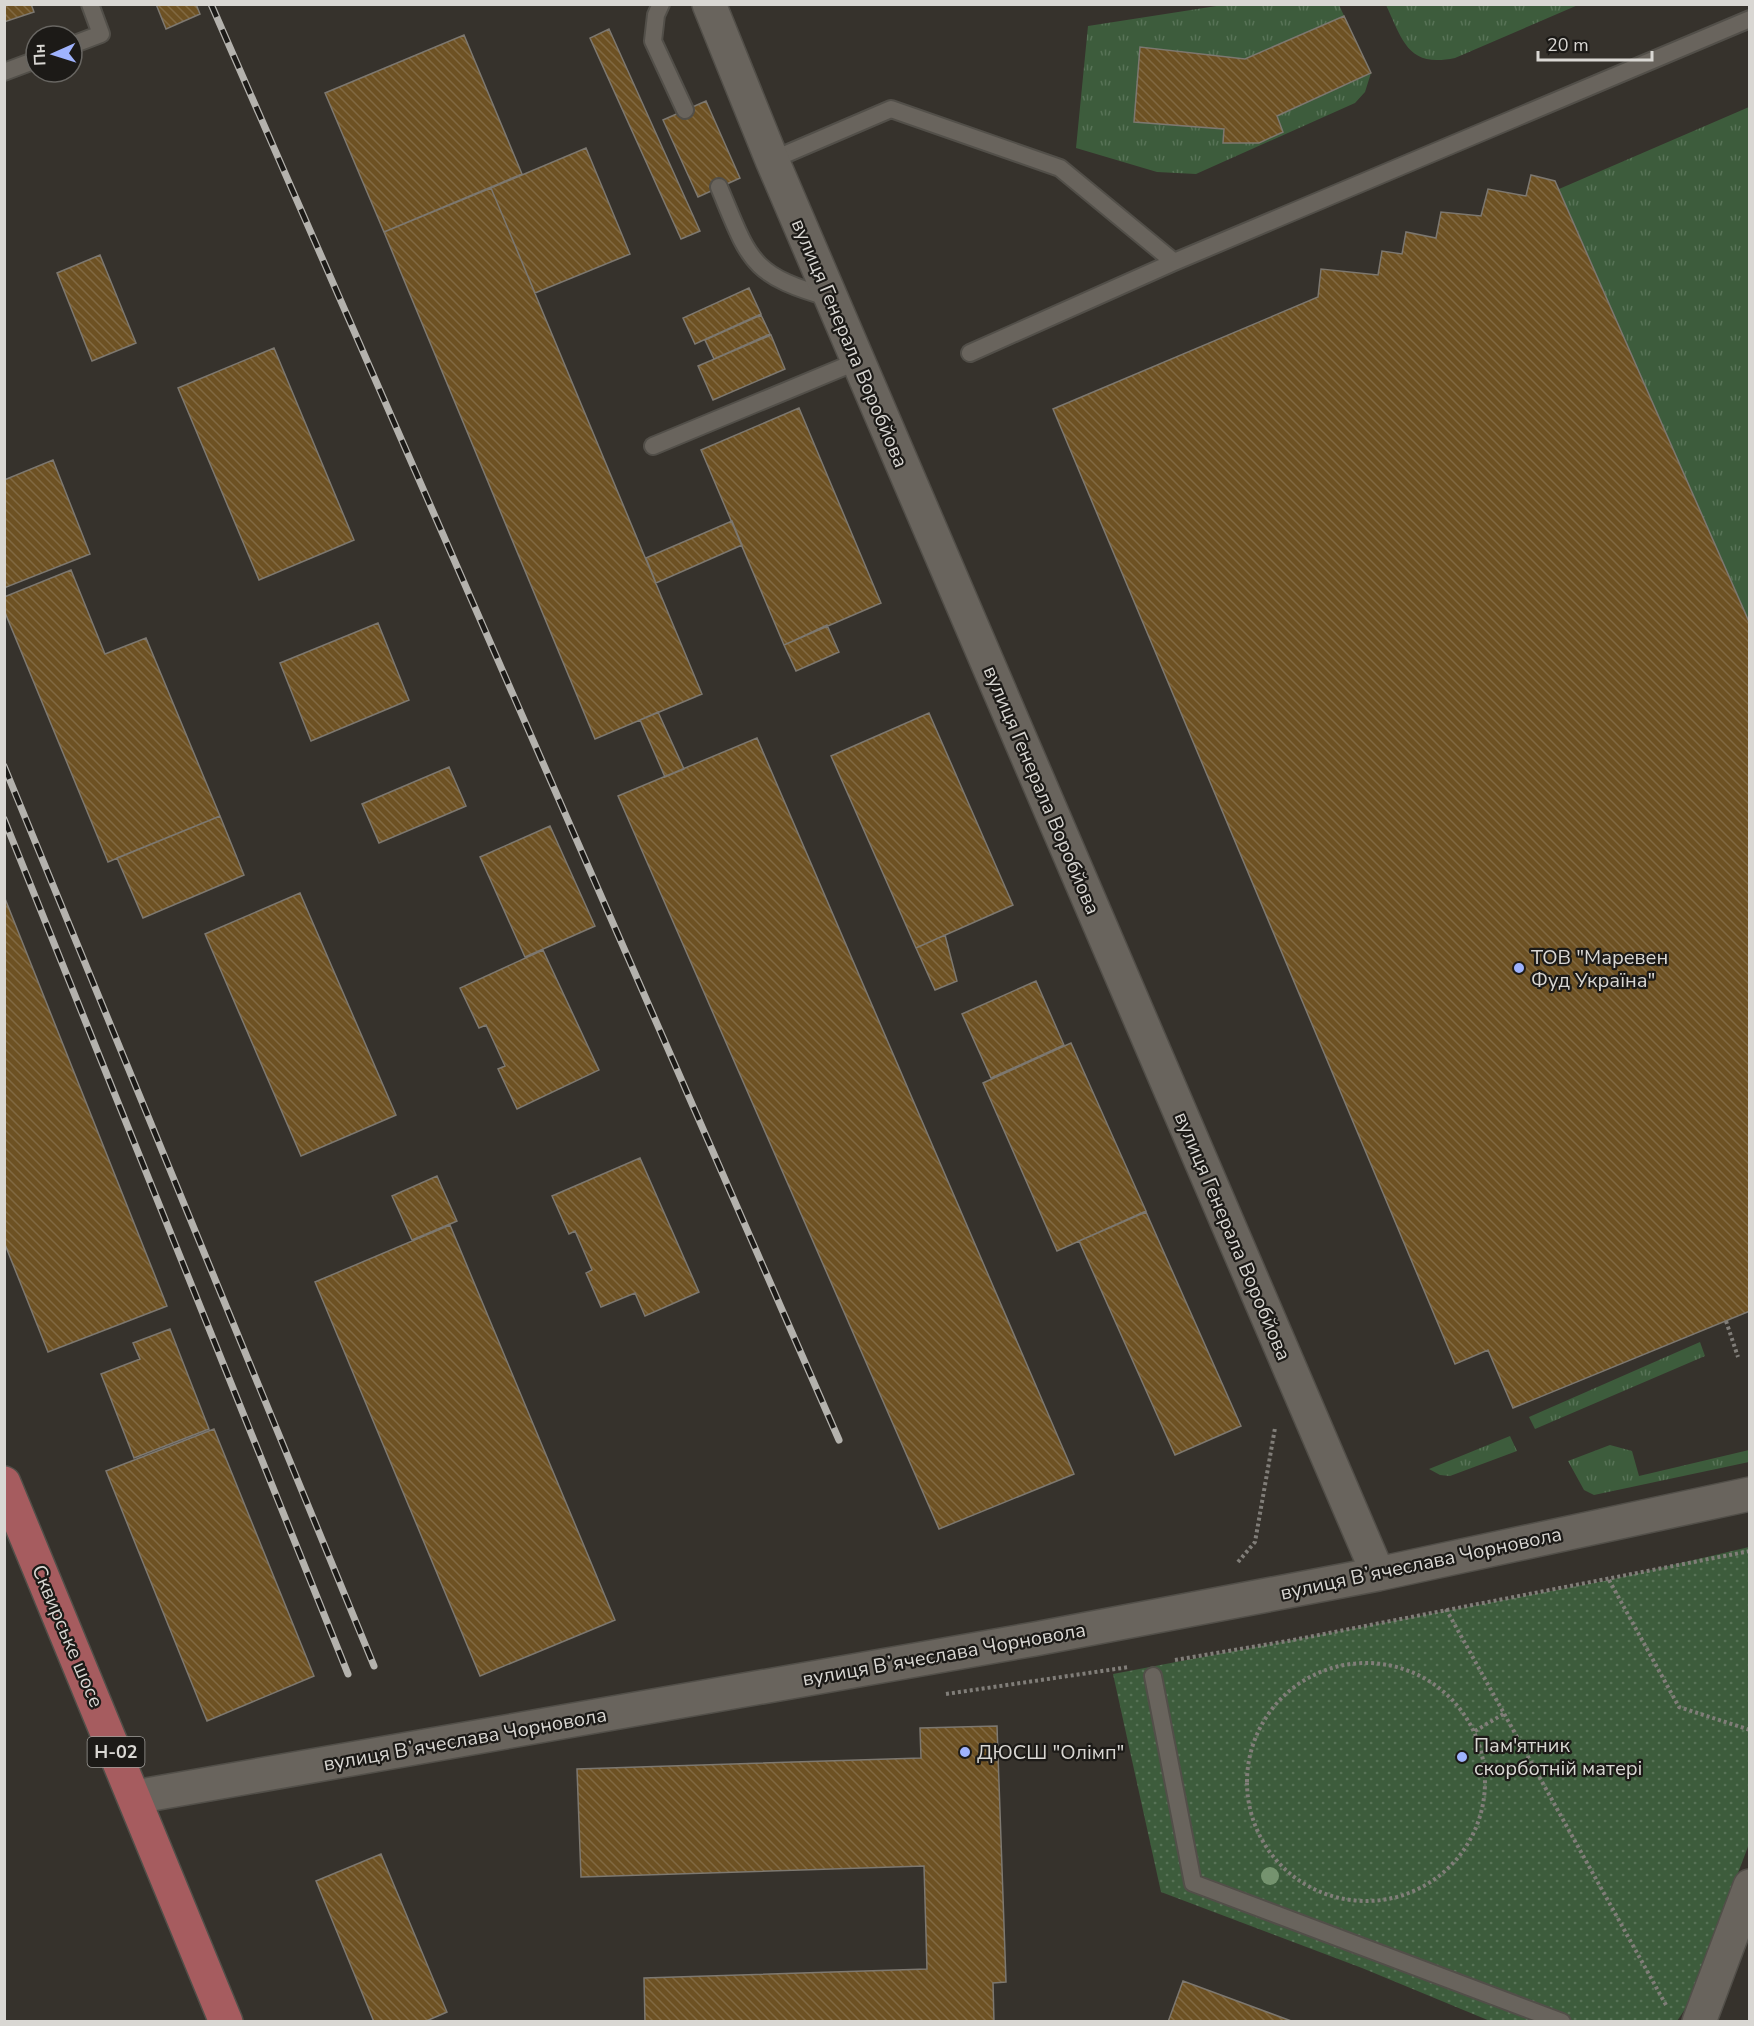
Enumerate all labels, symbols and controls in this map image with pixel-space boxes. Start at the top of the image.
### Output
north arrow [24,24,84,84]
scale bar [1538,24,1652,62]
text: 20 m [1547,33,1589,57]
text: Пн [28,43,52,66]
street label: вулиця Генерала Воробйова [785,215,914,472]
street label: вулиця Генерала Воробйова [977,662,1106,919]
place label: ТОВ "Маревен Фуд Україна" [1531,944,1668,994]
marker: ТОВ "Маревен Фуд Україна" [1512,961,1526,975]
street label: вулиця Генерала Воробйова [1168,1108,1297,1365]
street label: вулиця Вʼячеслава Чорновола [1278,1520,1564,1607]
street label: Сквирське шосе [25,1561,110,1712]
street label: вулиця Вʼячеслава Чорновола [800,1616,1088,1693]
street label: вулиця Вʼячеслава Чорновола [321,1701,609,1778]
place label: Пам'ятник скорботній матері [1474,1732,1642,1782]
road number: Н-02 [88,1737,144,1767]
place label: ДЮСШ "Олімп" [977,1739,1124,1766]
marker: ДЮСШ "Олімп" [958,1745,972,1759]
marker: Пам'ятник скорботній матері [1455,1750,1469,1764]

